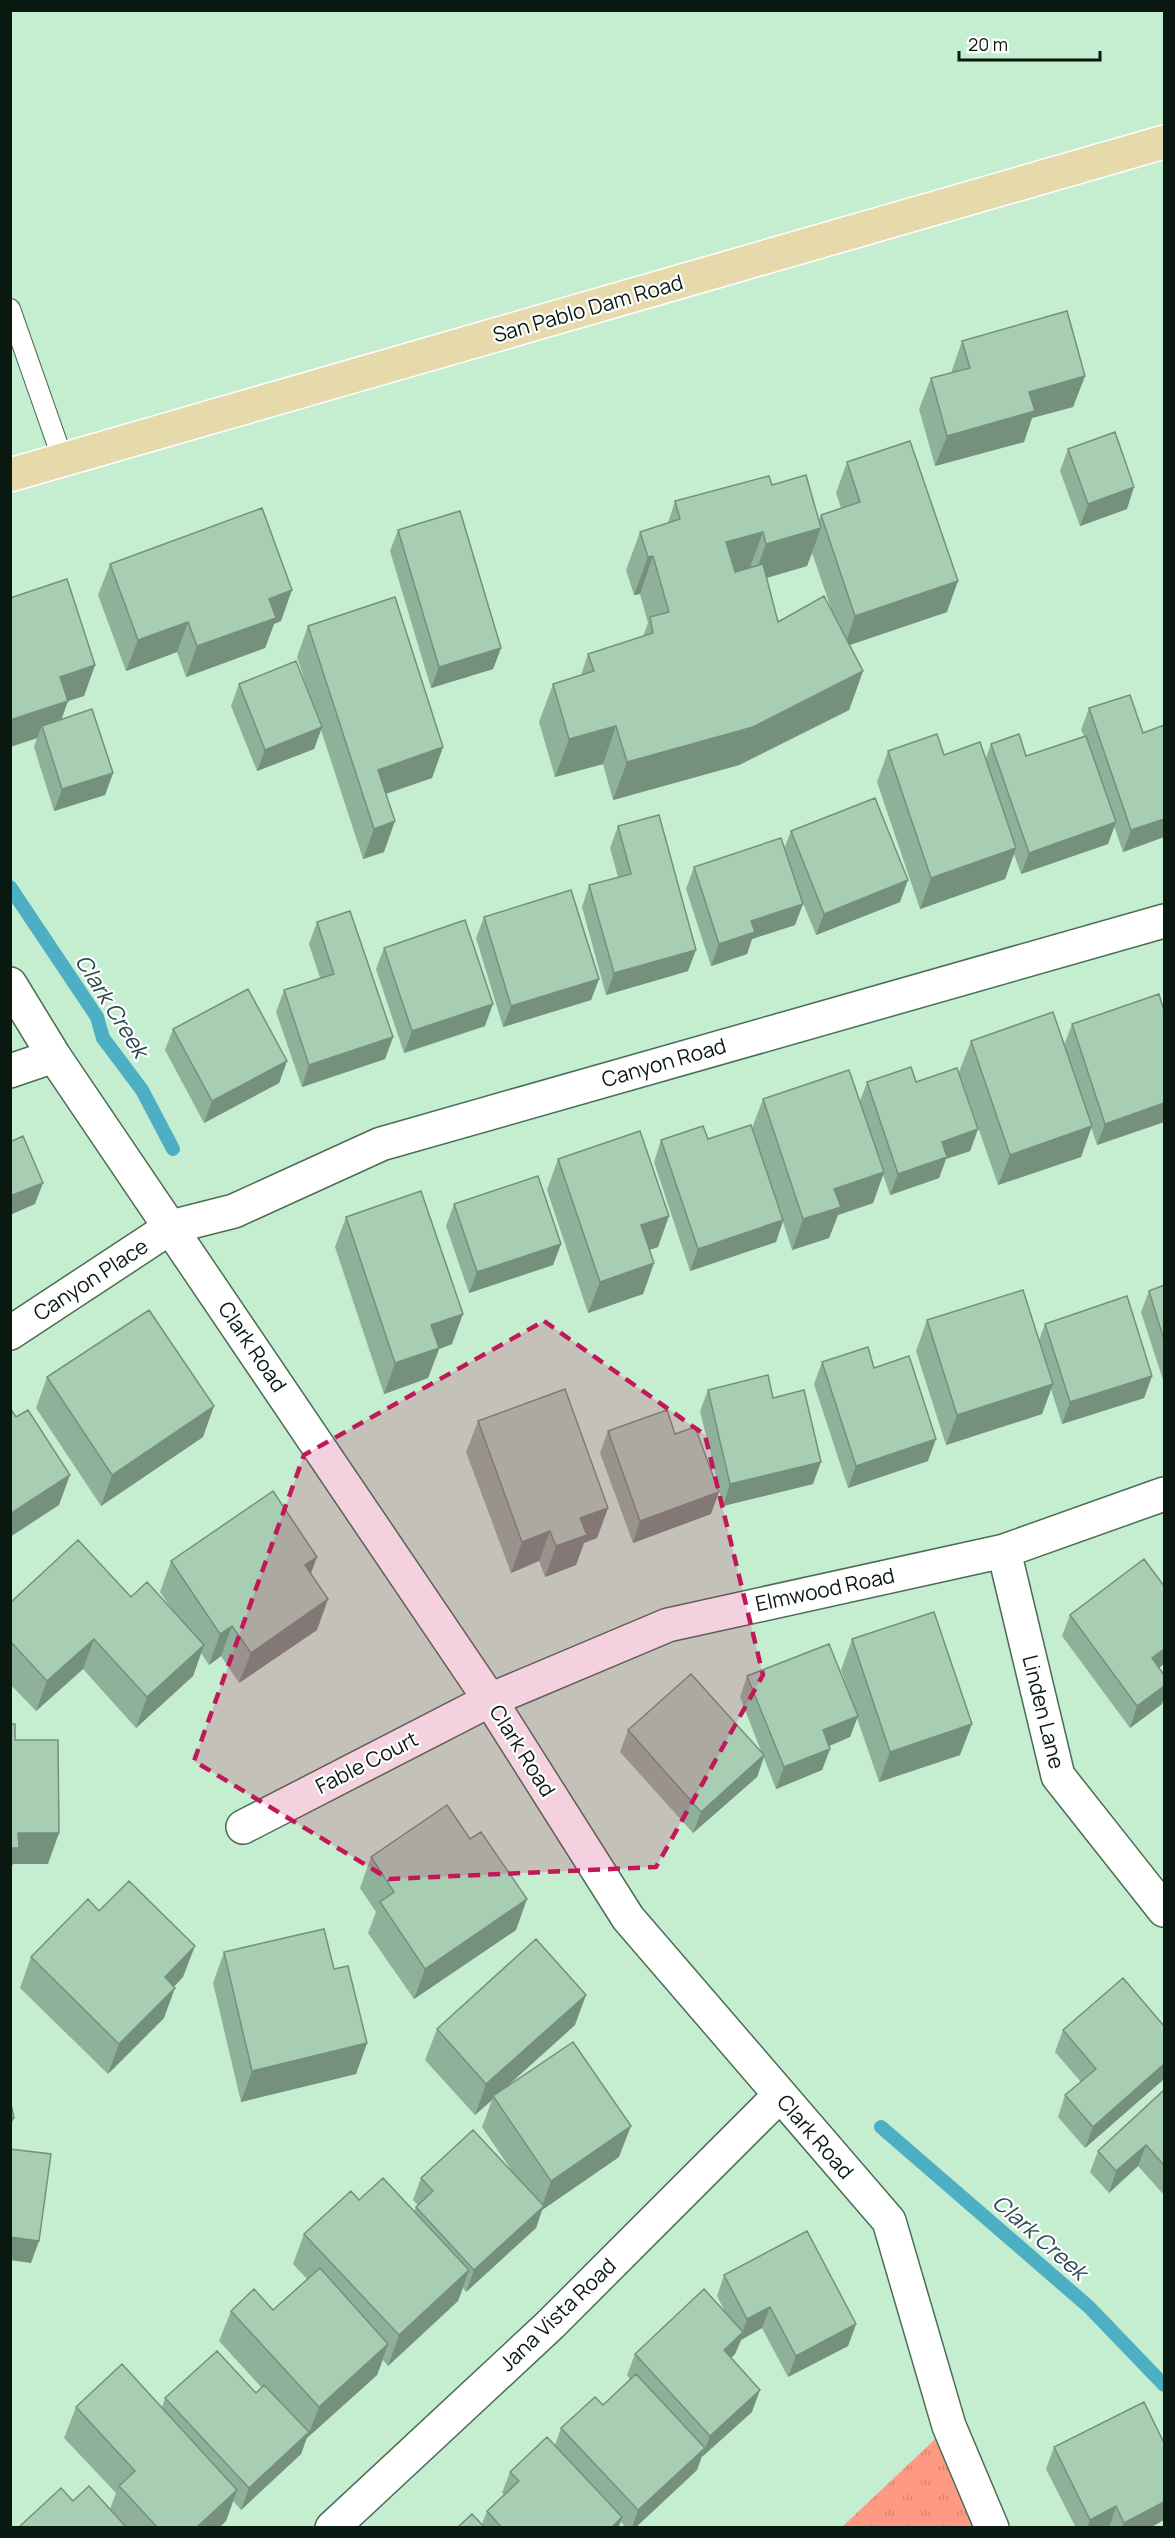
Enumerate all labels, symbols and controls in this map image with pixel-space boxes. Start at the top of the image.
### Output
scale bar [959,24,1100,62]
text: 20 m [968,32,1008,56]
street label: San Pablo Dam Road [489,267,686,349]
water label: Clark Creek [68,949,157,1066]
street label: Canyon Road [598,1031,729,1093]
street label: Canyon Place [28,1232,153,1327]
street label: Clark Road [212,1296,293,1397]
street label: Elmwood Road [753,1561,897,1617]
street label: Linden Lane [1016,1652,1072,1772]
street label: Clark Road [484,1699,562,1802]
street label: Fable Court [311,1724,423,1800]
street label: Clark Road [771,2088,860,2185]
water label: Clark Creek [986,2187,1096,2289]
street label: Jana Vista Road [493,2251,622,2377]

